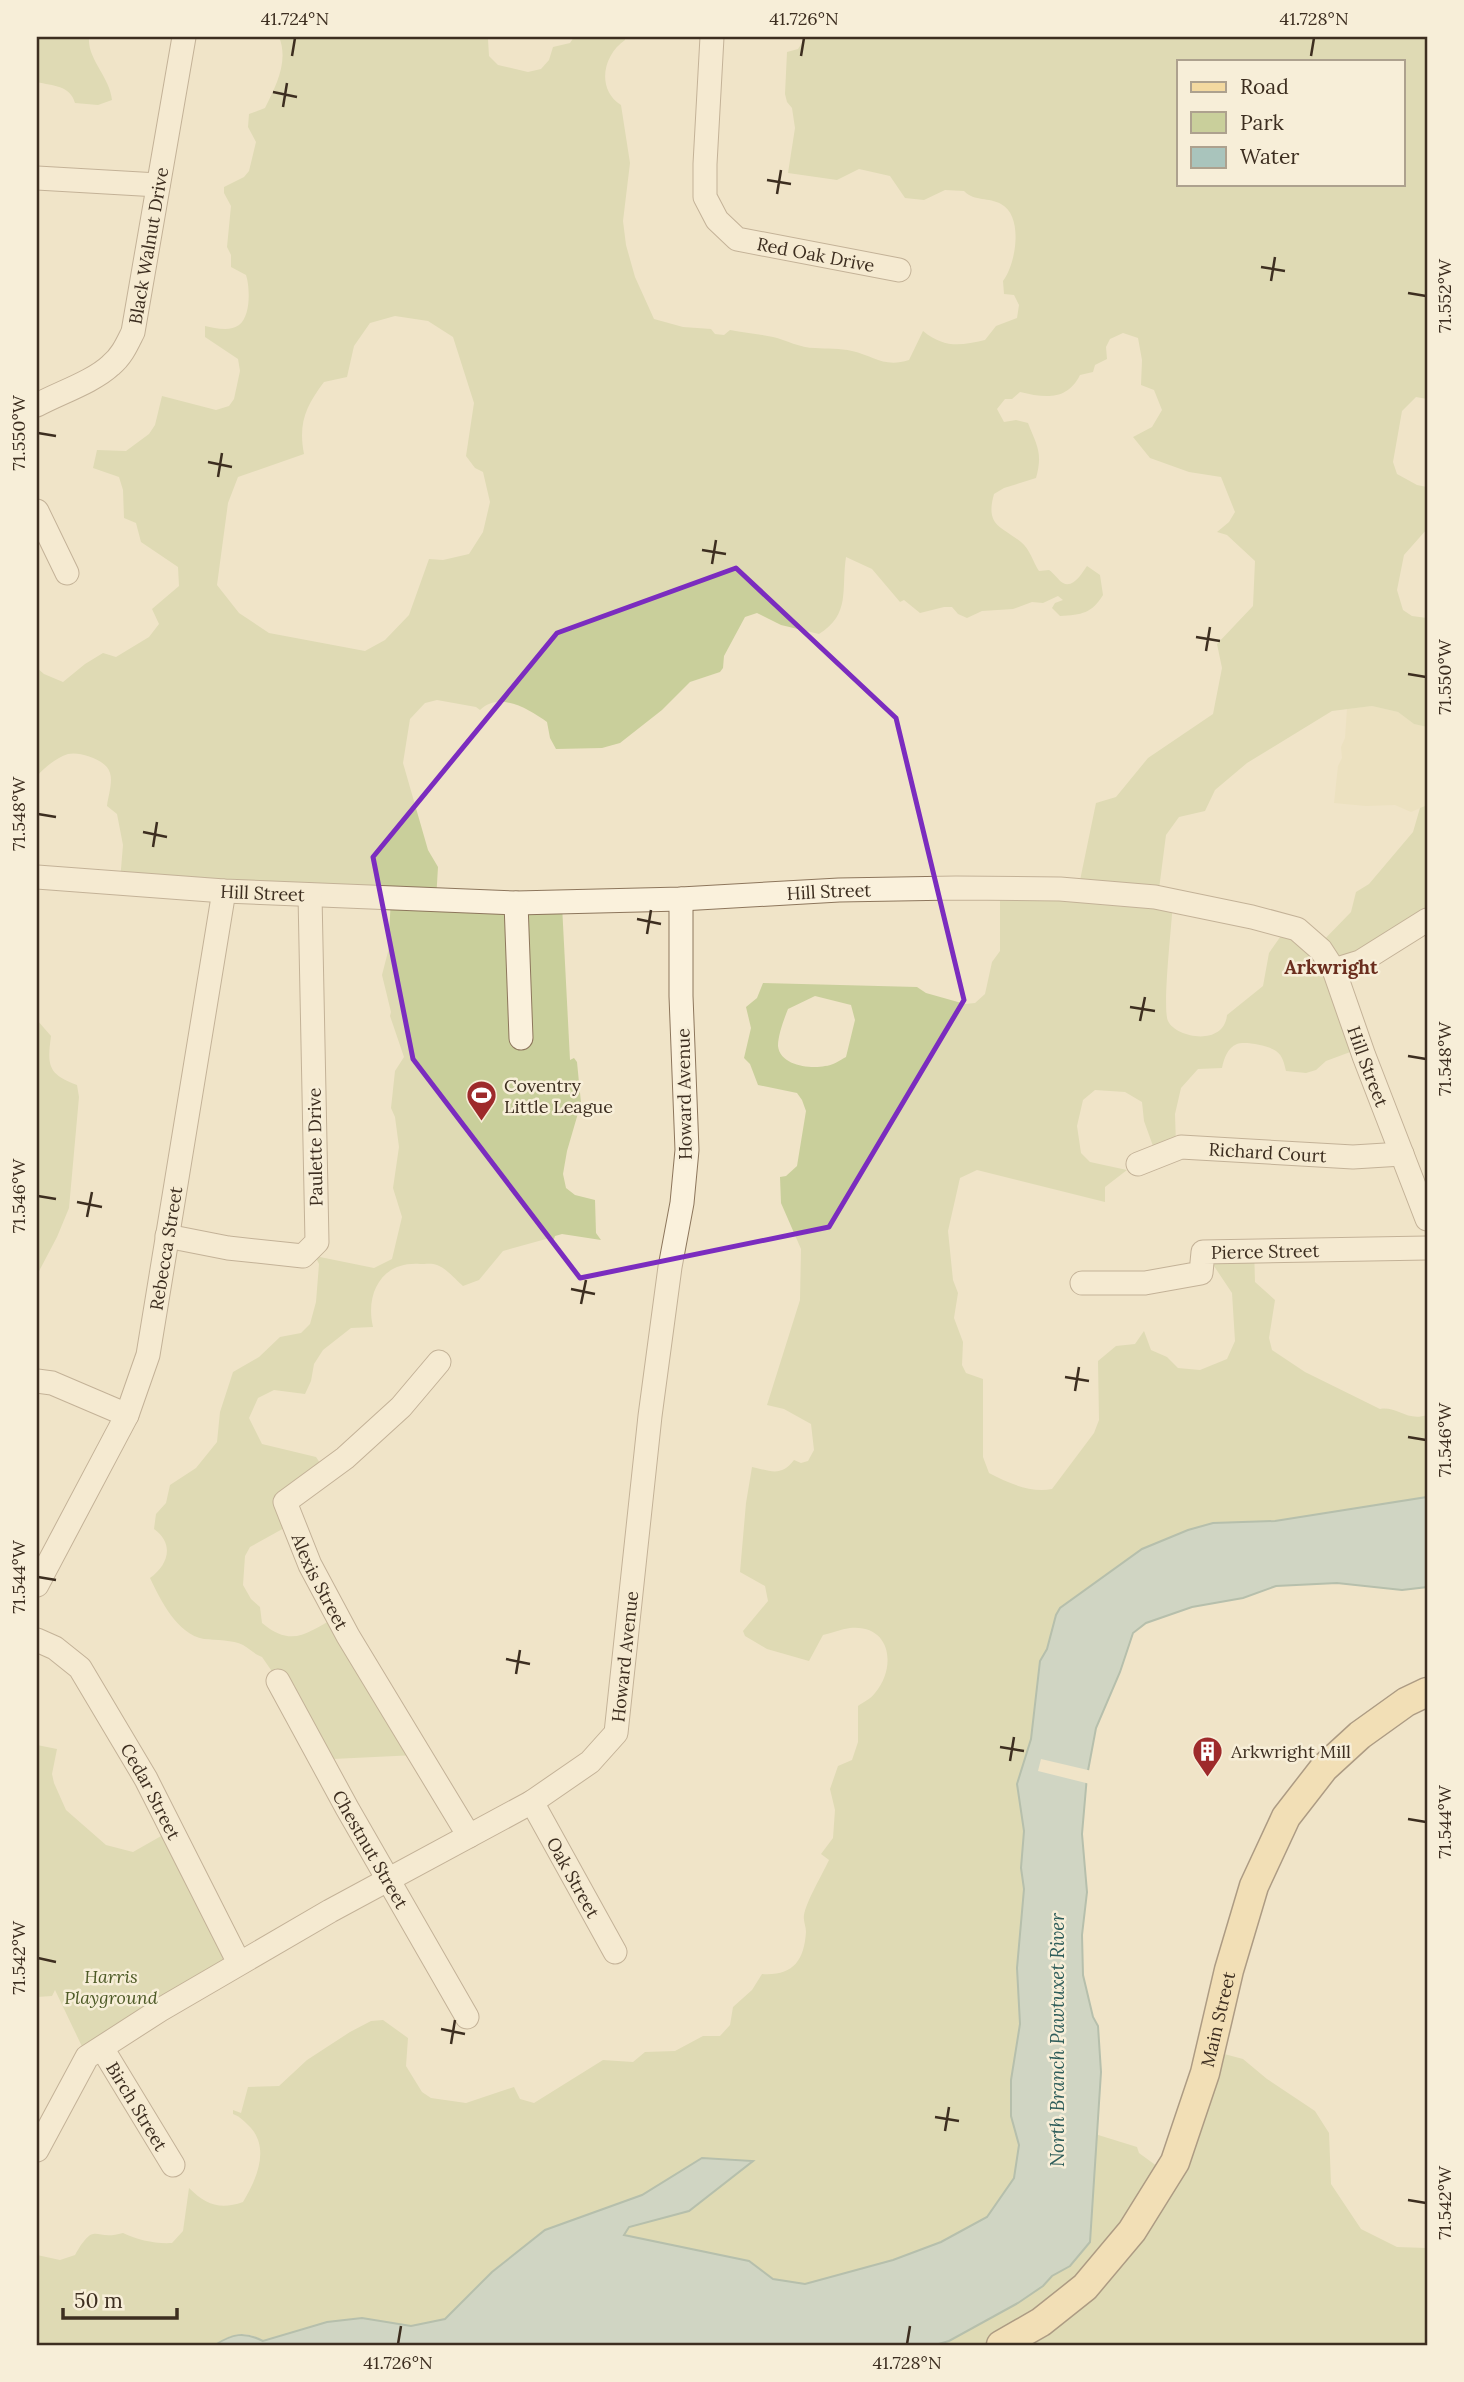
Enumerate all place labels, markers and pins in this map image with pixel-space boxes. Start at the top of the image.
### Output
place label: Coventry Little League [504,1074,613,1118]
sports icon: Coventry Little League [464,1078,498,1122]
building icon: Arkwright Mill [1191,1734,1225,1778]
place label: Arkwright Mill [1230,1740,1351,1763]

